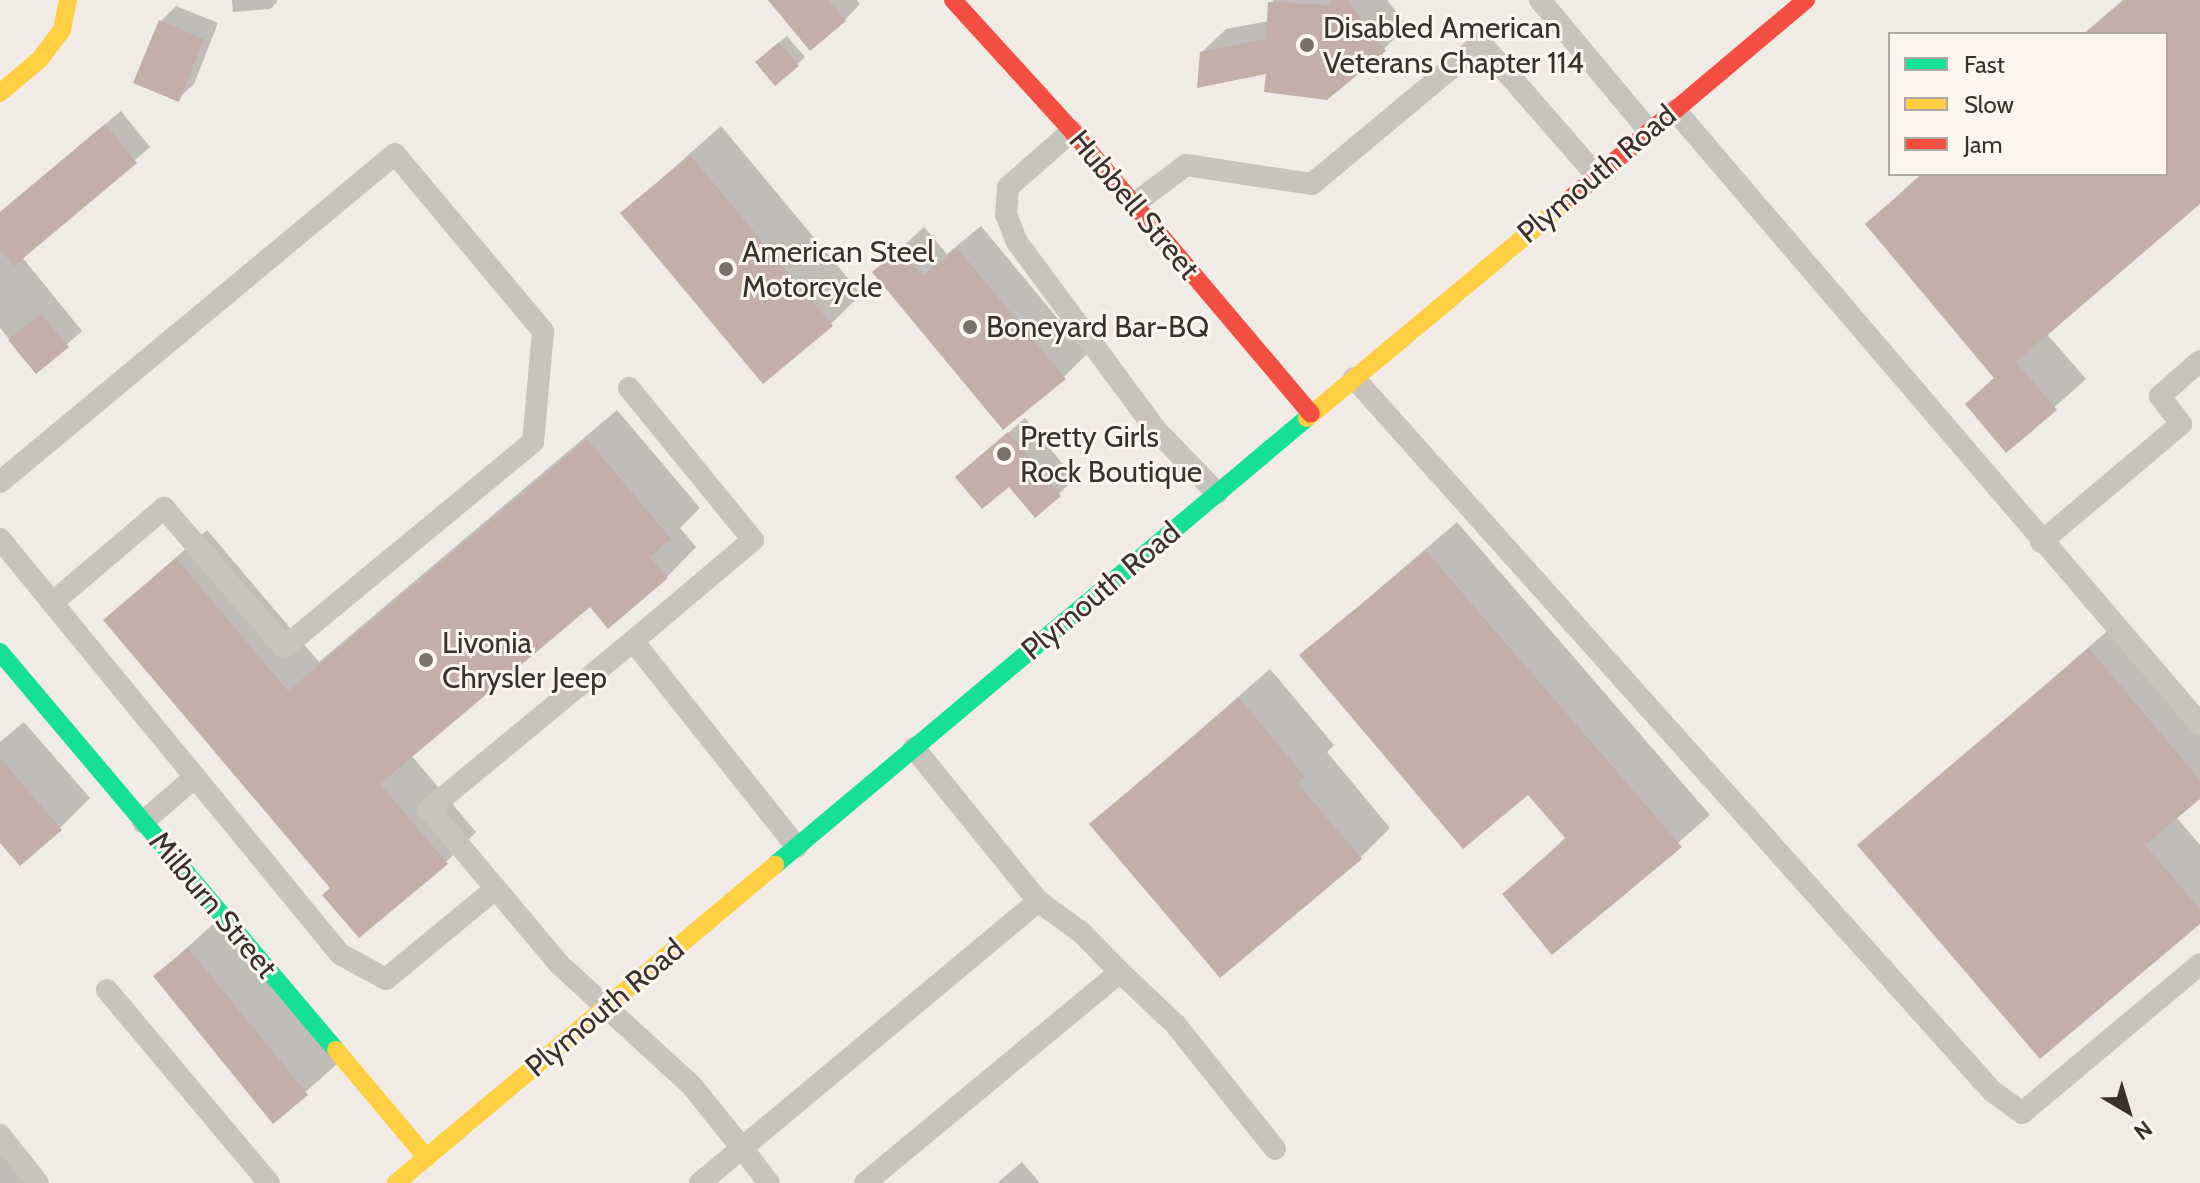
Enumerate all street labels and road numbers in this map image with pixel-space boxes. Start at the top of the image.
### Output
street label: Plymouth Road [1510,97,1684,251]
street label: Hubbell Street [1061,123,1207,287]
street label: Plymouth Road [1014,514,1188,668]
street label: Milburn Street [141,824,285,986]
street label: Plymouth Road [518,931,692,1085]

